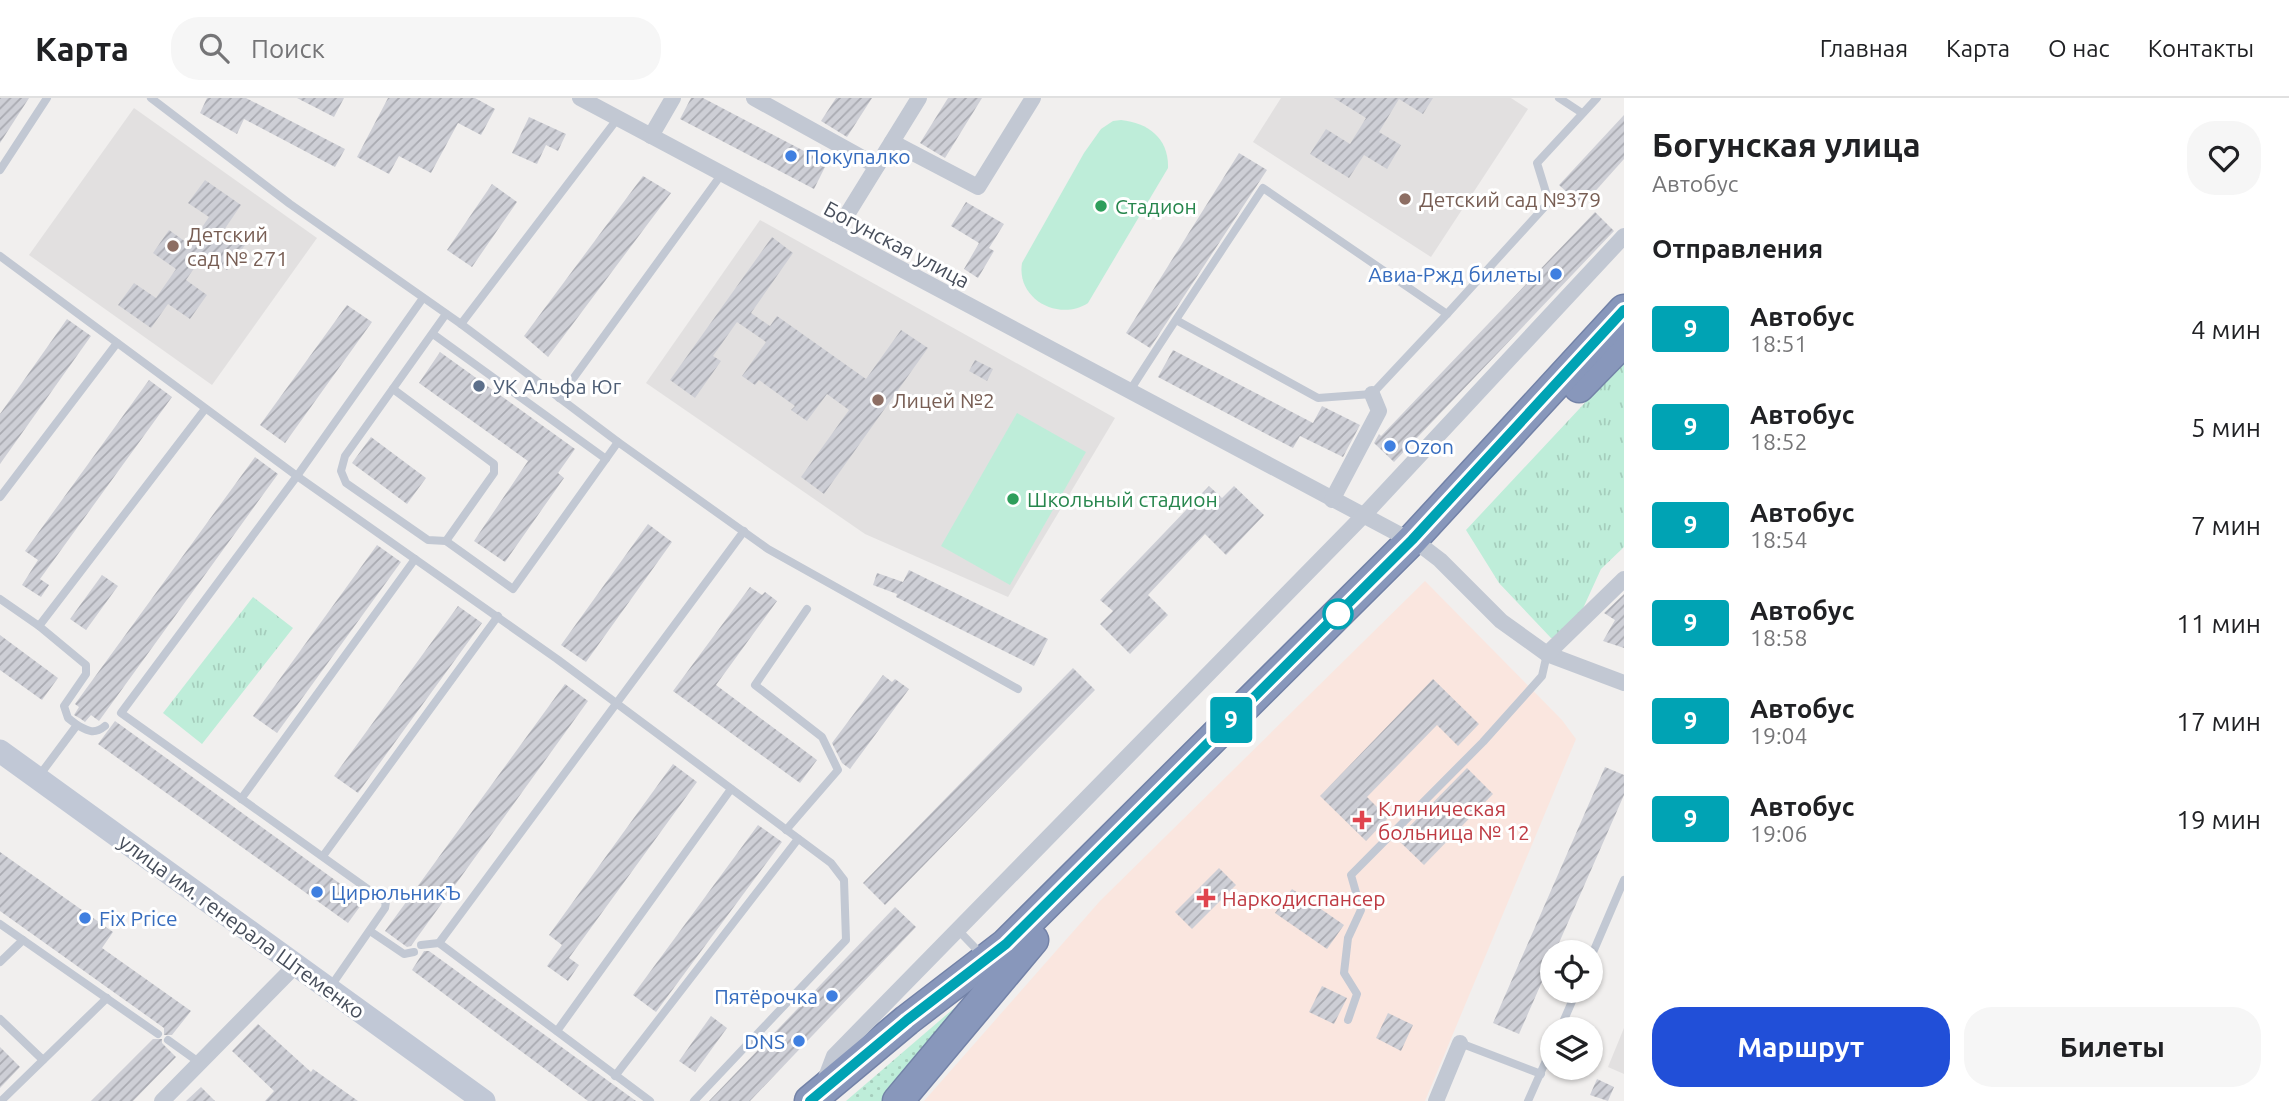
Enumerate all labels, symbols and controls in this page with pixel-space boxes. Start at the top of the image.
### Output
search box [171,17,661,80]
icon: search [195,29,233,67]
text: Карта [35,30,129,67]
text: Поиск [251,34,325,63]
text: Главная [1820,35,1908,62]
text: Карта [1946,35,2010,62]
text: О нас [2048,35,2110,62]
text: Контакты [2148,35,2254,62]
button: heart [2187,121,2261,195]
text: Богунская улица [1652,126,1921,163]
place label: Покупалко [805,144,911,168]
marker: Покупалко [783,148,799,164]
text: Автобус [1652,171,1739,196]
place label: Детский сад №379 [1419,187,1601,211]
marker: Детский сад №379 [1397,191,1413,207]
place label: Стадион [1115,194,1197,218]
street label: Богунская улица [820,196,974,292]
marker: Стадион [1093,198,1109,214]
place label: Детский сад № 271 [187,222,288,270]
text: Отправления [1652,234,1823,263]
marker: Детский сад № 271 [165,238,181,254]
place label: Авиа-Ржд билеты [1368,262,1542,286]
marker: Авиа-Ржд билеты [1548,266,1564,282]
text: Автобус [1750,302,1854,331]
text: 9 [1684,315,1697,342]
text: 4 мин [2191,315,2261,344]
text: 18:51 [1750,331,1808,356]
place label: УК Альфа Юг [493,374,622,398]
marker: УК Альфа Юг [471,378,487,394]
place label: Лицей №2 [892,388,995,412]
marker: Лицей №2 [870,392,886,408]
text: Автобус [1750,400,1854,429]
text: 9 [1684,413,1697,440]
text: 5 мин [2191,413,2261,442]
text: 18:52 [1750,429,1808,454]
place label: Ozon [1404,434,1454,458]
marker: Ozon [1382,438,1398,454]
place label: Школьный стадион [1027,487,1218,511]
marker: Школьный стадион [1005,491,1021,507]
text: Автобус [1750,498,1854,527]
text: 9 [1684,511,1697,538]
text: 7 мин [2191,511,2261,540]
text: 18:54 [1750,527,1808,552]
text: Автобус [1750,596,1854,625]
unlabelled marker [1323,599,1353,629]
text: 9 [1684,609,1697,636]
text: 11 мин [2176,609,2261,638]
text: 18:58 [1750,625,1808,650]
text: Автобус [1750,694,1854,723]
line badge: 9 [1208,697,1254,743]
text: 9 [1224,706,1238,733]
text: 9 [1684,707,1697,734]
text: 17 мин [2176,707,2261,736]
text: 19:04 [1750,723,1808,748]
text: Автобус [1750,792,1854,821]
place label: Клиническая больница № 12 [1378,796,1530,844]
text: 9 [1684,805,1697,832]
text: 19 мин [2176,805,2261,834]
marker: Клиническая больница № 12 [1352,810,1372,830]
text: 19:06 [1750,821,1808,846]
street label: улица им. генерала Штеменко [114,829,370,1023]
place label: ЦирюльникЪ [331,880,461,904]
marker: ЦирюльникЪ [309,884,325,900]
place label: Наркодиспансер [1222,886,1386,910]
marker: Наркодиспансер [1196,888,1216,908]
place label: Fix Price [99,906,177,930]
marker: Fix Price [77,910,93,926]
map controls [1540,940,1603,1080]
button: locate [1540,940,1603,1003]
place label: Пятёрочка [714,984,818,1008]
marker: Пятёрочка [824,988,840,1004]
button: Маршрут [1652,1007,1950,1087]
button: Билеты [1964,1007,2261,1087]
button: layers [1540,1017,1603,1080]
place label: DNS [744,1029,785,1053]
marker: DNS [791,1033,807,1049]

